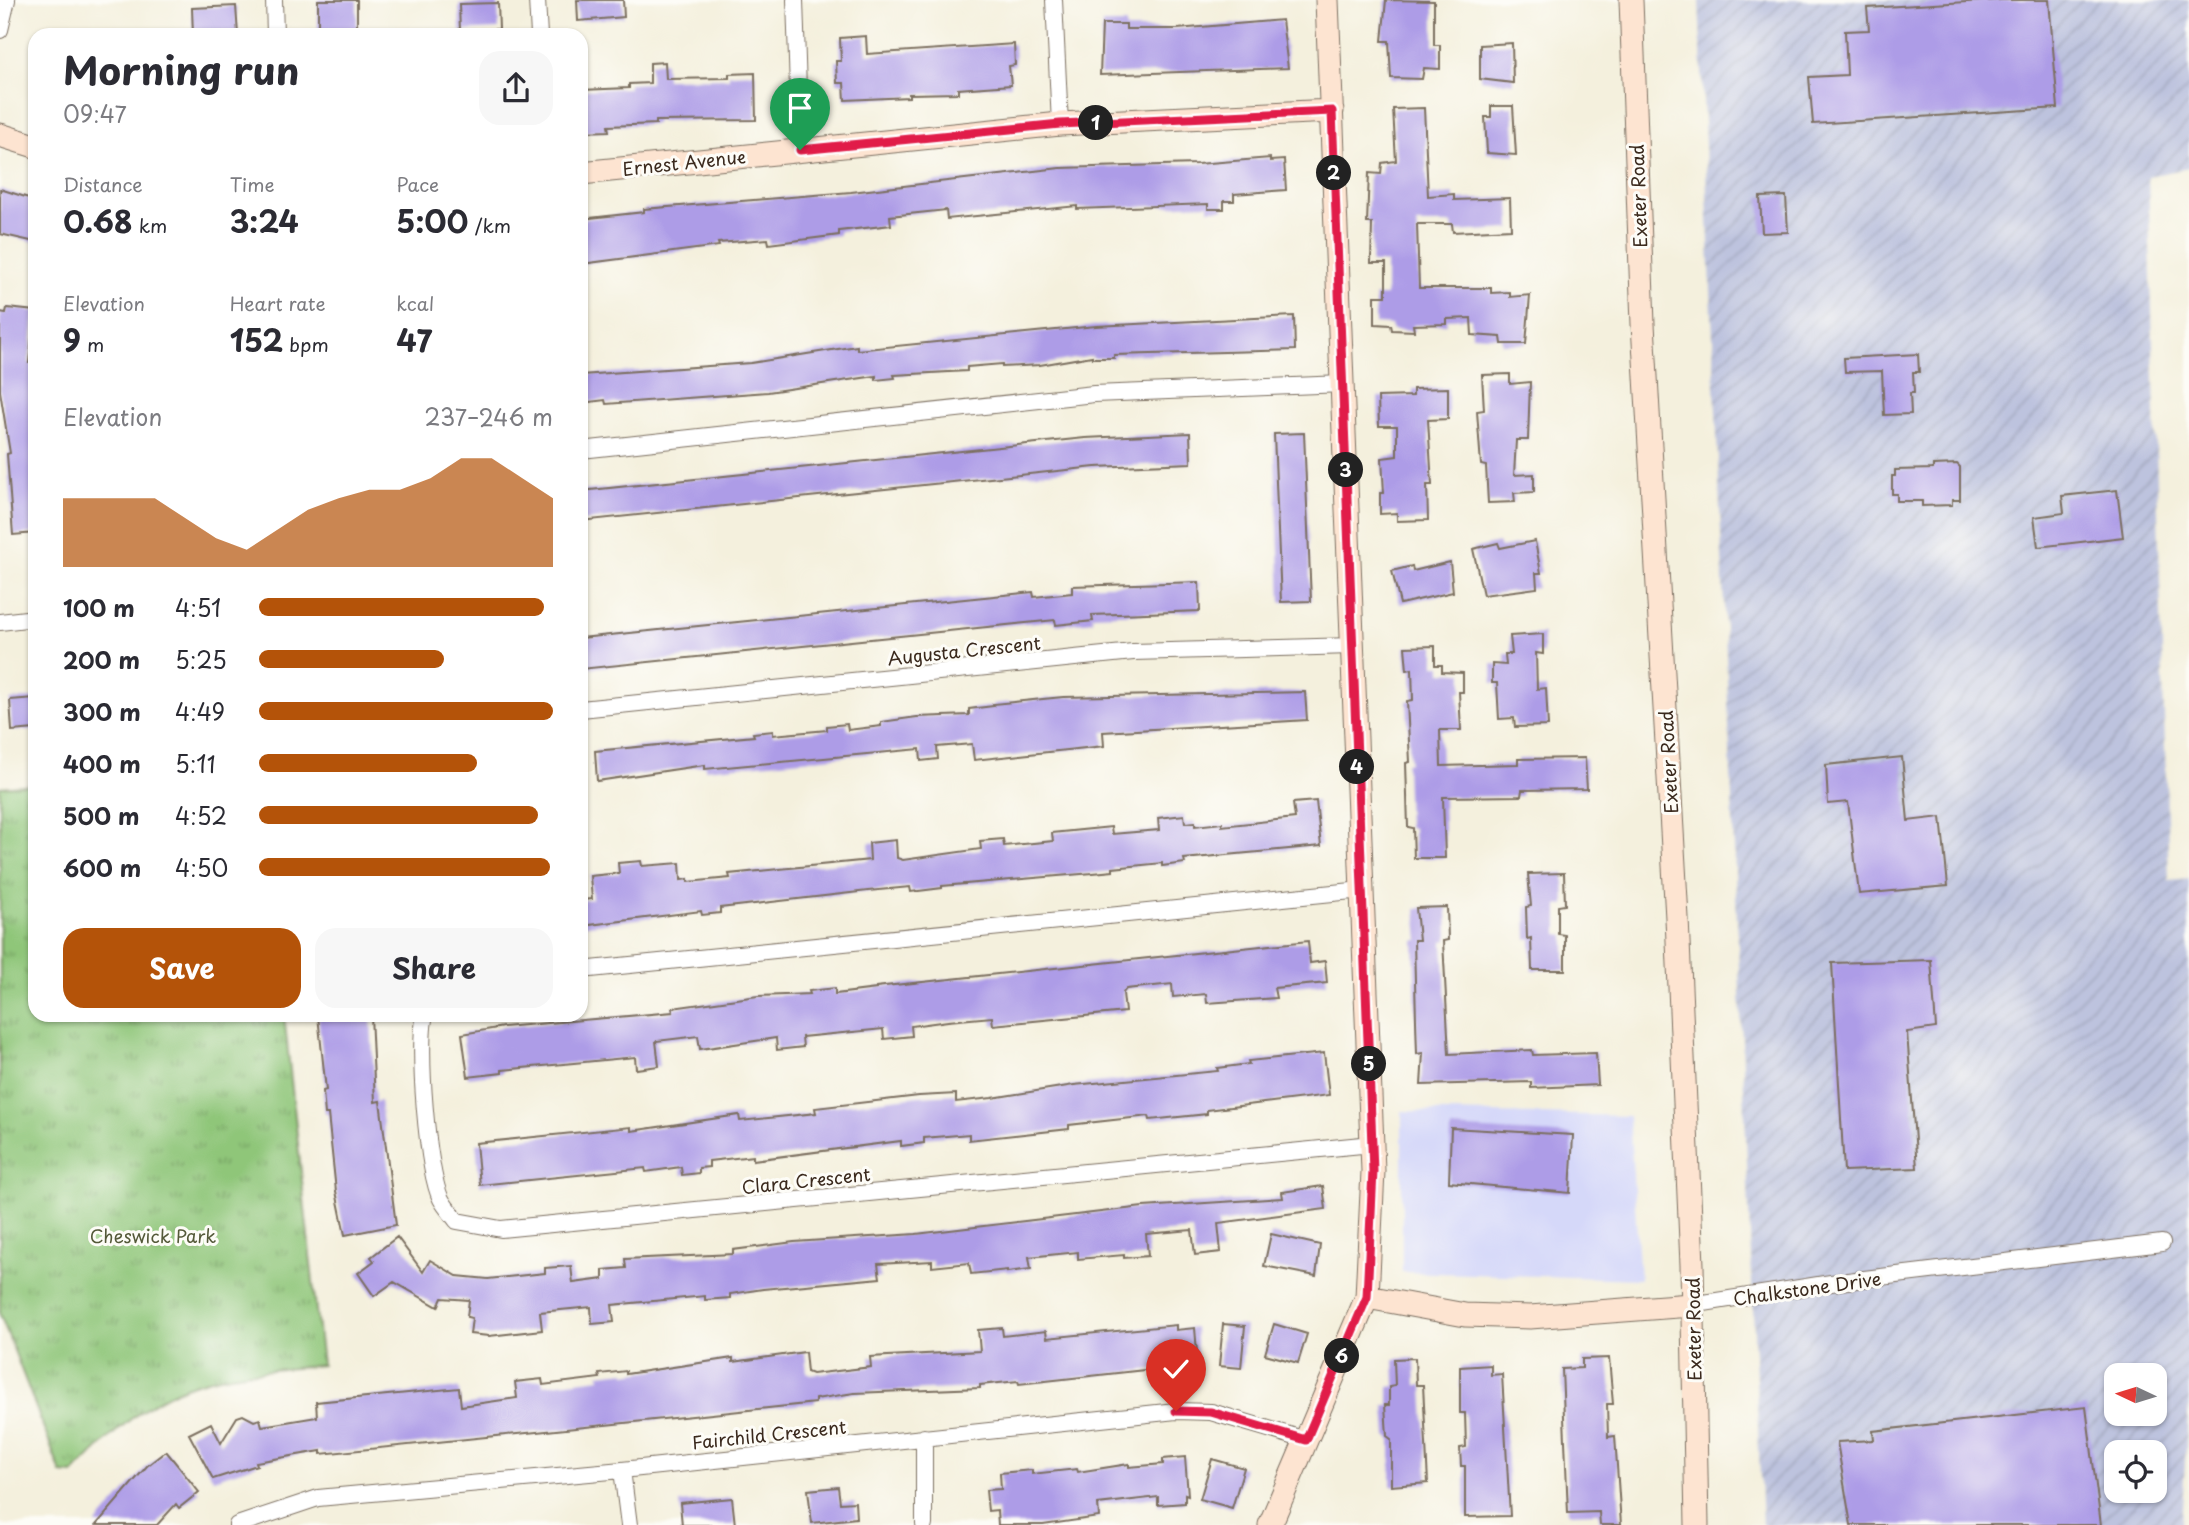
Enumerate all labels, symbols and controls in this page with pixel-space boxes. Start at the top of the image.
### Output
text: Morning run [63,41,299,98]
button: share [479,51,553,125]
pin [770,78,830,150]
icon: arrive [781,89,819,127]
text: 09:47 [63,96,127,131]
pin: 1 [1078,106,1114,140]
text: 1 [1091,108,1100,136]
street label: Ernest Avenue [621,142,747,182]
street label: Exeter Road [1623,144,1653,248]
pin: 2 [1316,156,1352,190]
text: 2 [1327,158,1340,186]
text: Distance [63,170,143,198]
text: Time [230,170,275,198]
text: Pace [396,170,439,198]
text: 0.68 [63,198,133,243]
text: 3:24 [230,198,299,243]
text: 5:00 [396,198,468,243]
text: km [133,211,167,239]
text: /km [468,211,511,239]
text: Elevation [63,289,145,317]
text: Heart rate [230,289,326,317]
text: kcal [396,289,434,317]
text: 9 [63,317,81,362]
text: 152 [230,317,283,362]
text: 47 [396,317,432,362]
text: m [81,330,104,358]
text: bpm [283,330,329,358]
text: Elevation [63,399,162,434]
text: 237–246 m [424,399,553,434]
pin: 3 [1328,452,1364,488]
text: 3 [1339,455,1352,483]
text: 100 m [63,590,135,625]
text: 4:51 [175,590,221,625]
street label: Augusta Crescent [886,629,1042,671]
text: 200 m [63,642,140,677]
text: 5:25 [175,642,227,677]
text: 300 m [63,694,141,729]
text: 4:49 [175,694,225,729]
street label: Exeter Road [1652,710,1684,814]
text: 400 m [63,746,141,781]
text: 5:11 [175,746,216,781]
pin: 4 [1340,750,1374,784]
text: 4 [1350,752,1363,780]
text: 500 m [63,798,140,833]
text: 4:52 [175,798,227,833]
text: 600 m [63,850,141,885]
text: 4:50 [175,850,228,885]
button: Save [63,928,301,1008]
button: Share [315,928,553,1008]
pin: 5 [1352,1046,1386,1082]
text: 5 [1362,1049,1375,1077]
street label: Clara Crescent [740,1160,872,1200]
park label: Cheswick Park [90,1222,216,1249]
street label: Chalkstone Drive [1731,1264,1883,1312]
street label: Exeter Road [1679,1277,1707,1381]
pin: 6 [1324,1338,1360,1374]
pin [1146,1339,1206,1411]
text: 6 [1335,1341,1348,1369]
icon: check [1157,1350,1195,1388]
north arrow [2104,1363,2166,1426]
map controls [2104,1363,2167,1503]
street label: Fairchild Crescent [691,1412,847,1456]
button: locate [2104,1440,2167,1503]

